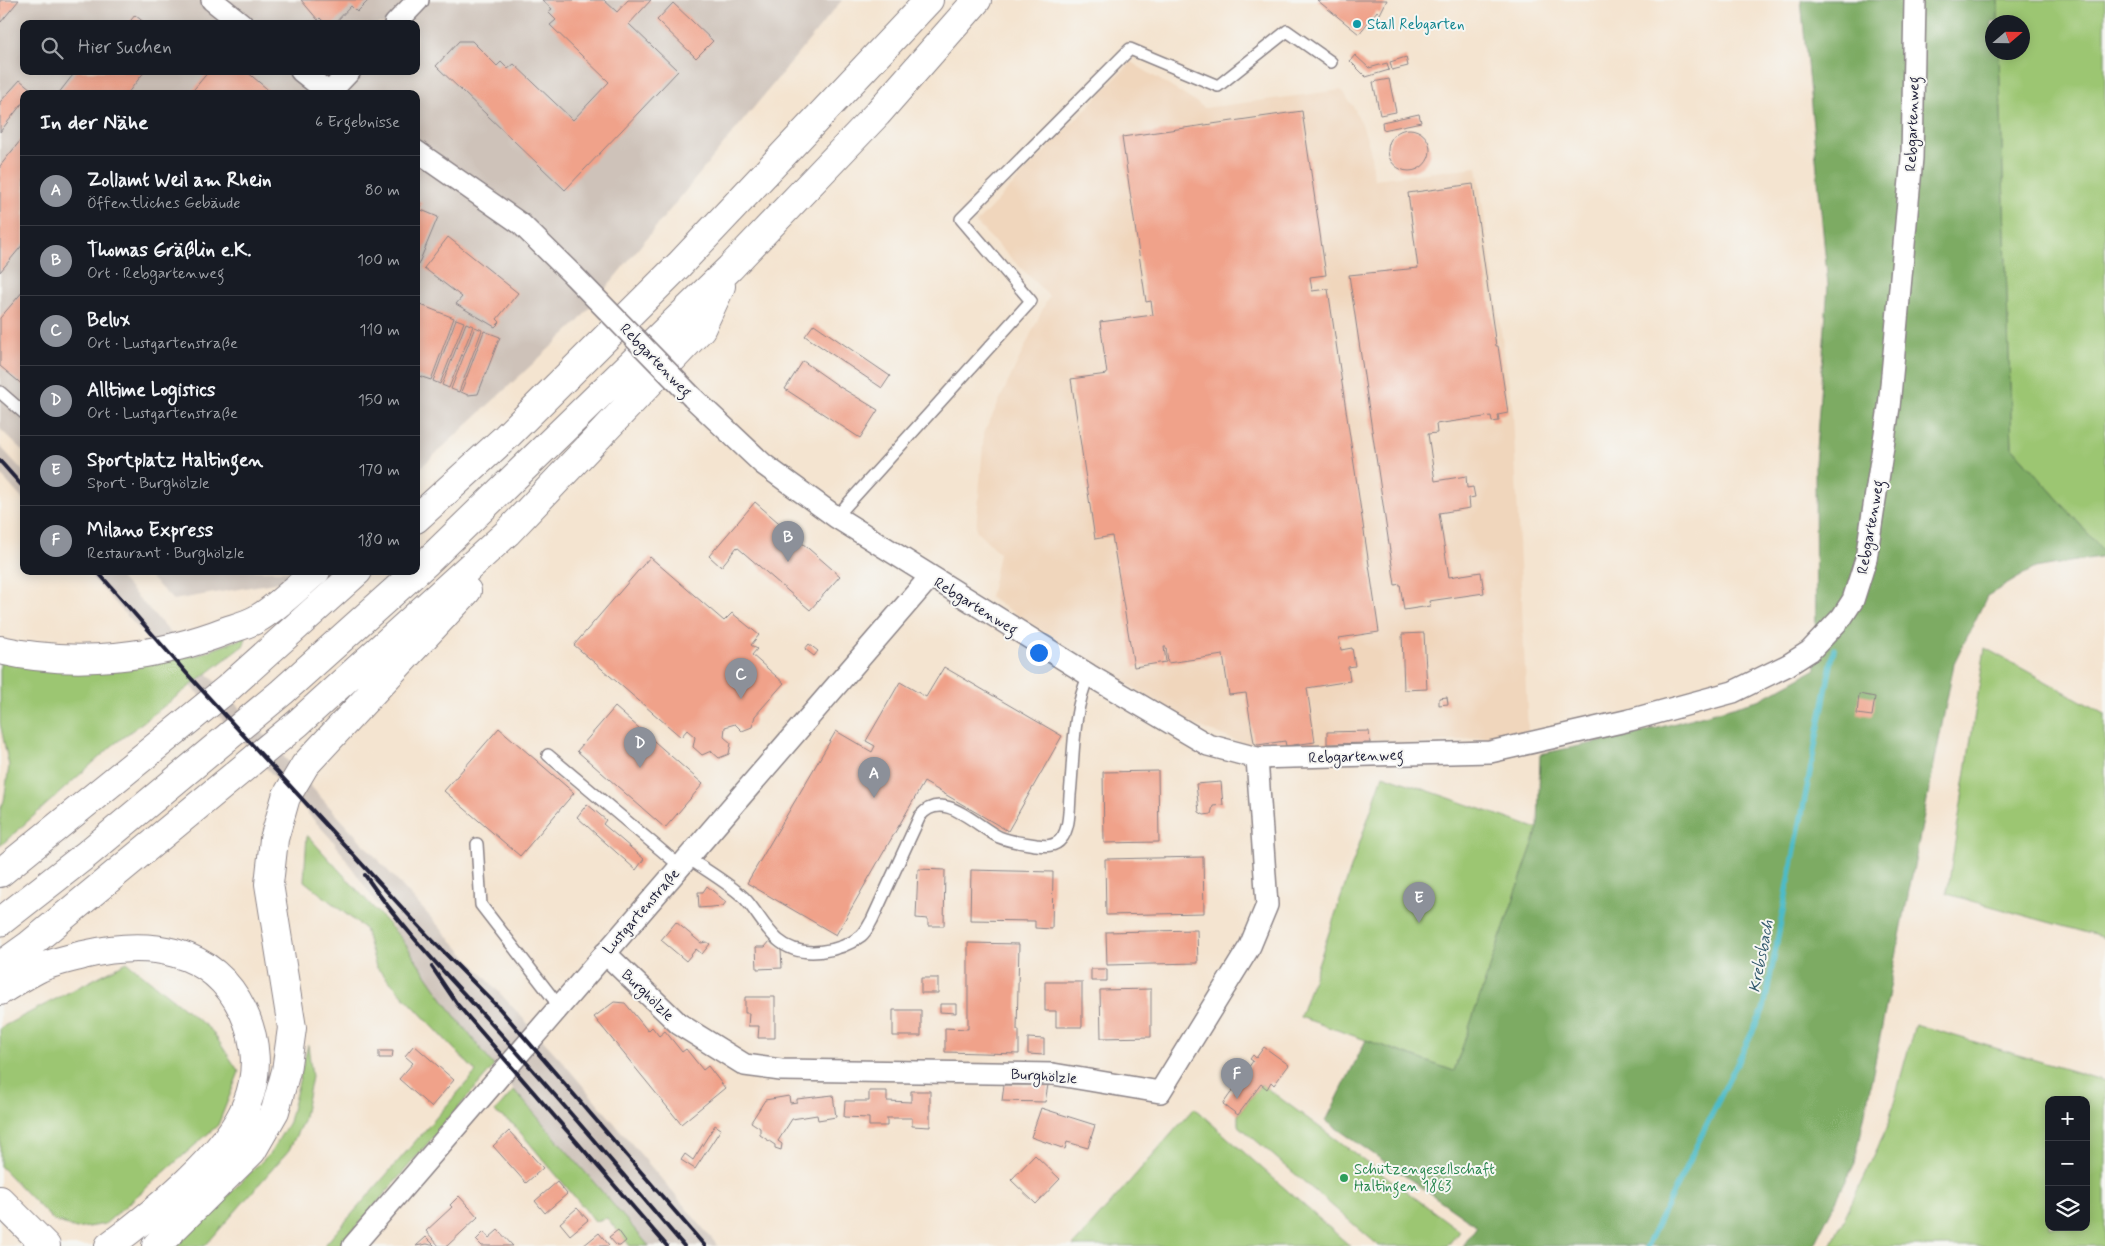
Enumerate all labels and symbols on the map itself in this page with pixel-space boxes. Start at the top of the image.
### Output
place label: Stall Rebgarten [1367,15,1464,35]
north arrow [1985,15,2030,60]
marker: Stall Rebgarten [1351,18,1363,30]
street label: Rebgartenweg [1901,76,1926,172]
street label: Rebgartenweg [614,319,696,403]
street label: Rebgartenweg [1853,479,1890,576]
pin: B [772,521,804,562]
street label: Rebgartenweg [929,573,1021,641]
your location [1026,640,1052,666]
pin: C [725,658,757,699]
pin: D [624,727,656,768]
street label: Rebgartenweg [1308,745,1404,770]
pin: A [858,757,890,798]
street label: Lustgartenstraße [599,864,685,959]
pin: E [1403,882,1435,923]
water label: Krebsbach [1744,918,1779,994]
street label: Burghölzle [616,965,678,1027]
pin: F [1221,1058,1253,1099]
street label: Burghölzle [1010,1065,1078,1090]
place label: Schützengesellschaft Haltingen 1863 [1354,1160,1495,1198]
marker: Schützengesellschaft Haltingen 1863 [1338,1172,1350,1184]

